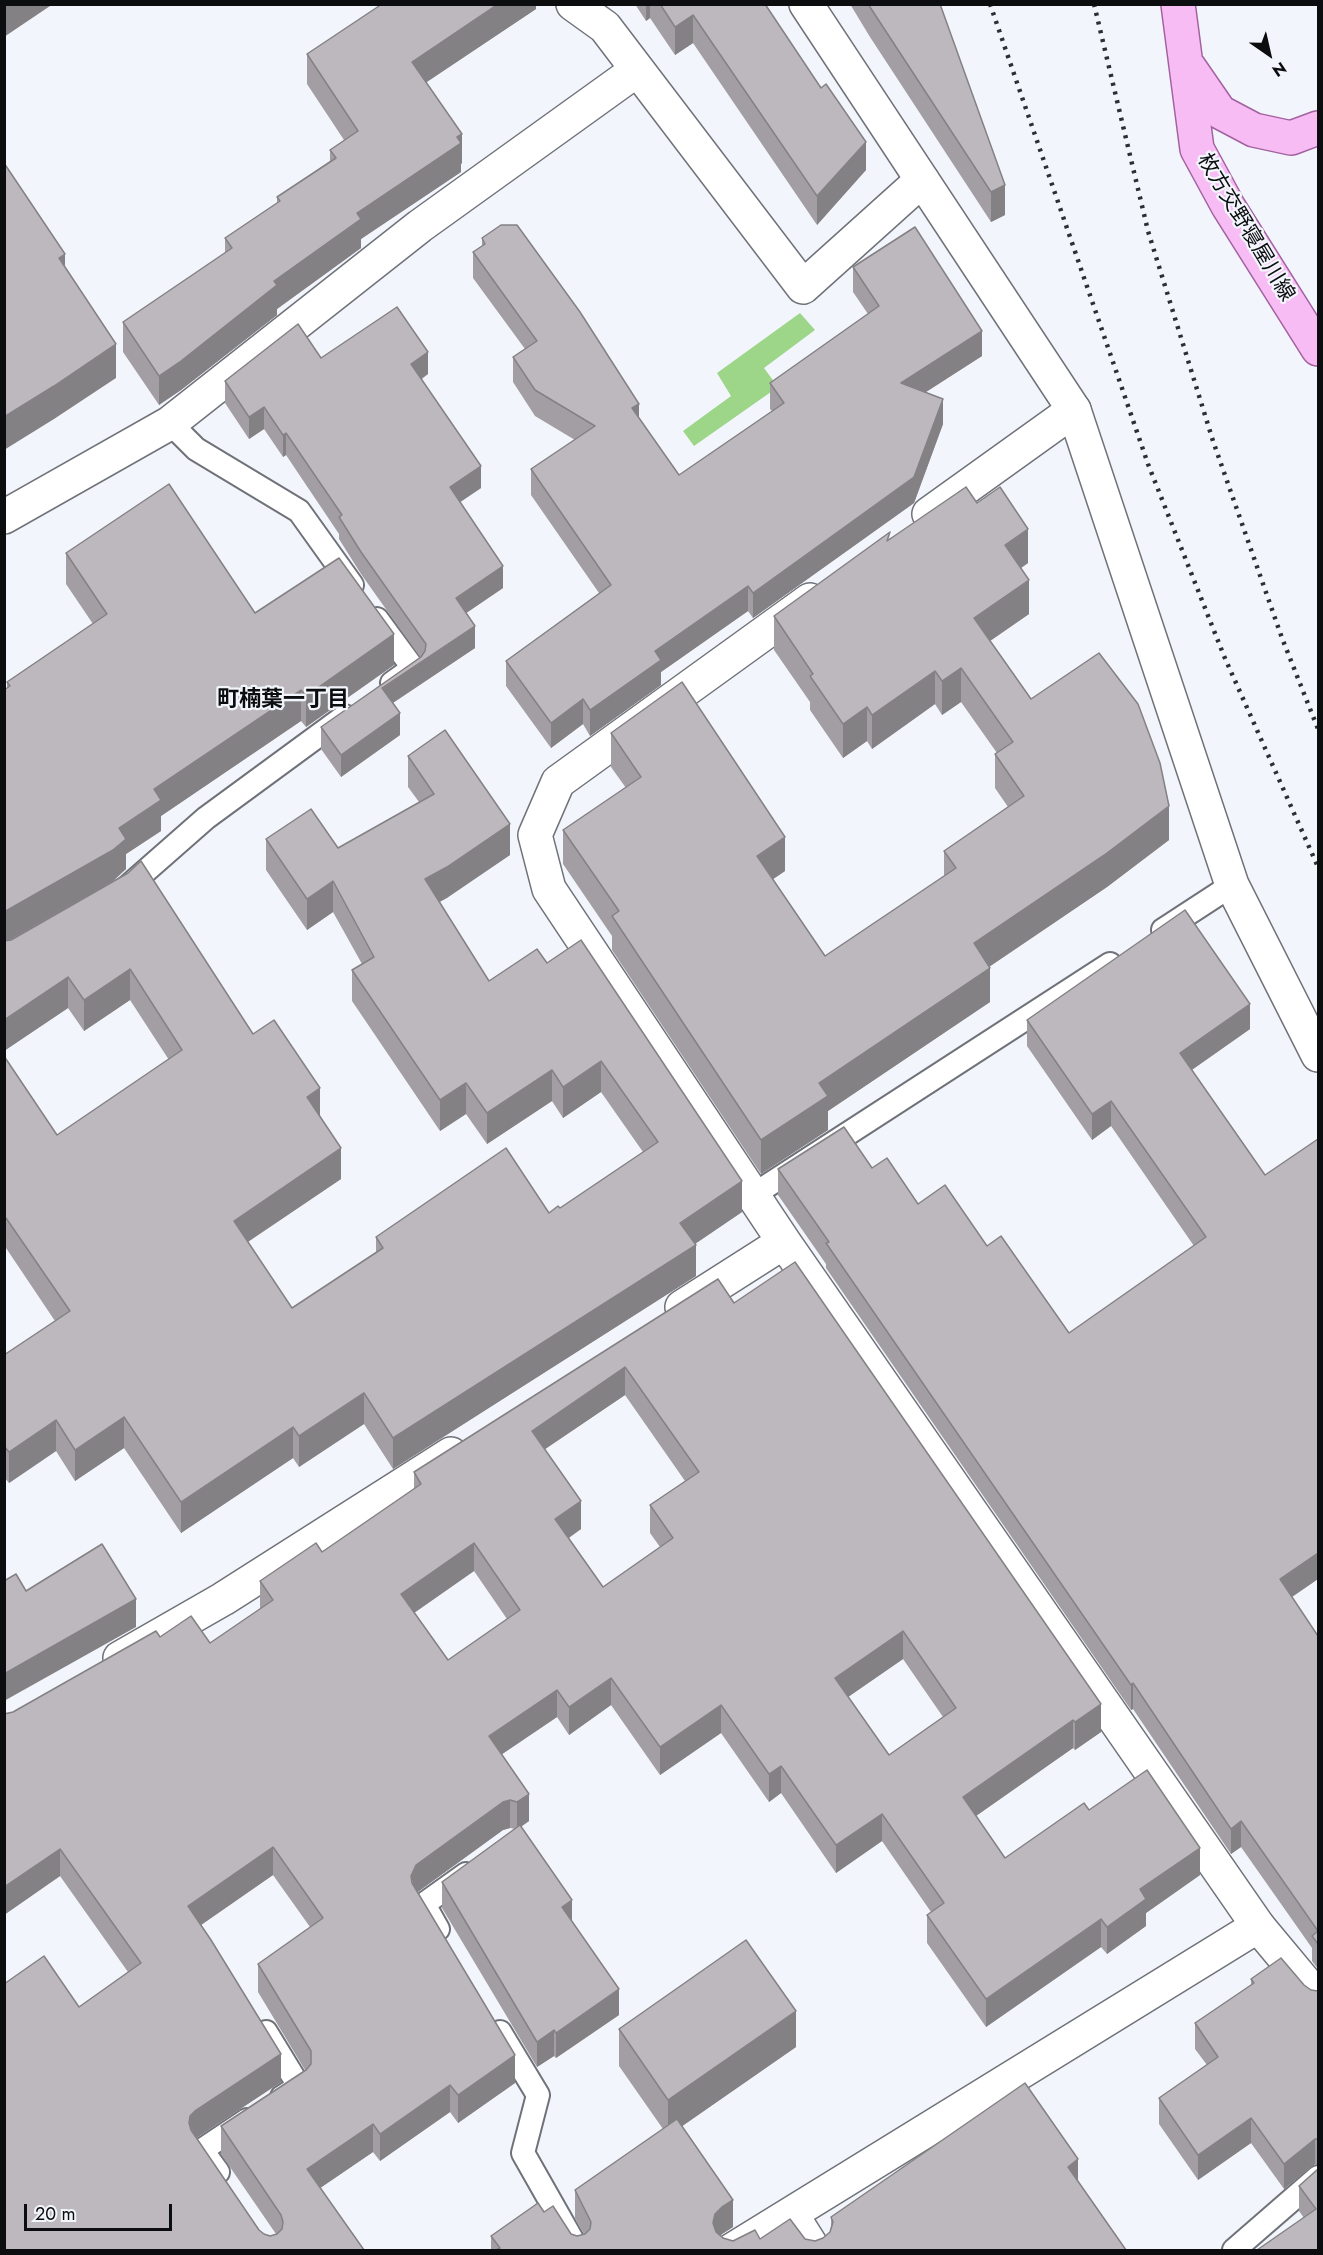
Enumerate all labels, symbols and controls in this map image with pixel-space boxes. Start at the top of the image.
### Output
north arrow [1239,24,1299,84]
text: N [1268,56,1291,82]
street label: 枚方交野寝屋川線 [1191,150,1299,306]
district label: 町楠葉一丁目 [217,688,349,714]
scale bar [27,2192,176,2230]
text: 20 m [35,2201,75,2227]

